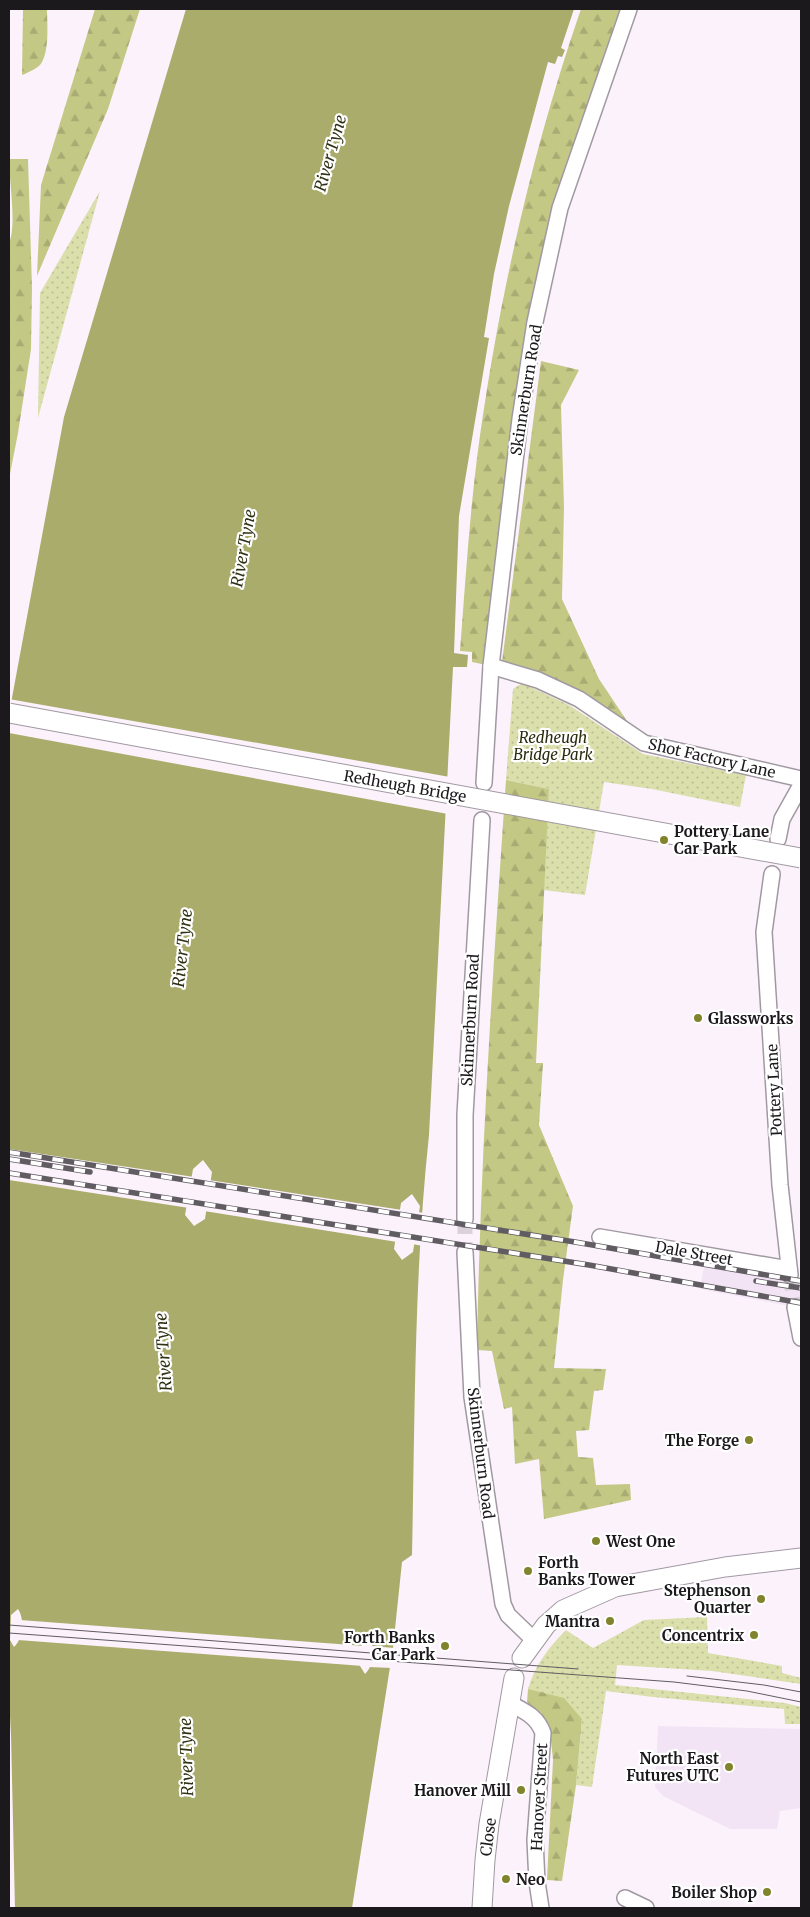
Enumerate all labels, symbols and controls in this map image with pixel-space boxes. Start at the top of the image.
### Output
water label: River Tyne [310,113,350,193]
street label: Skinnerburn Road [506,323,546,457]
water label: River Tyne [226,508,260,588]
park label: Redheugh Bridge Park [513,728,593,764]
street label: Shot Factory Lane [646,734,778,782]
street label: Redheugh Bridge [342,766,468,806]
place label: Pottery Lane Car Park [674,822,769,858]
marker: Pottery Lane Car Park [658,834,670,846]
water label: River Tyne [168,908,196,988]
street label: Skinnerburn Road [457,953,483,1087]
place label: Glassworks [708,1009,794,1028]
marker: Glassworks [692,1012,704,1024]
street label: Pottery Lane [762,1043,786,1137]
street label: Dale Street [654,1237,734,1269]
water label: River Tyne [150,1312,176,1392]
street label: Skinnerburn Road [463,1386,499,1520]
place label: The Forge [665,1431,739,1450]
marker: The Forge [743,1434,755,1446]
place label: West One [605,1532,675,1551]
marker: West One [590,1535,602,1547]
place label: Forth Banks Tower [538,1553,635,1589]
marker: Forth Banks Tower [522,1565,534,1577]
place label: Stephenson Quarter [664,1581,751,1617]
marker: Stephenson Quarter [755,1593,767,1605]
place label: Mantra [545,1612,601,1631]
marker: Mantra [604,1615,616,1627]
place label: Concentrix [662,1626,745,1645]
place label: Forth Banks Car Park [344,1628,435,1664]
marker: Concentrix [748,1629,760,1641]
marker: Forth Banks Car Park [439,1640,451,1652]
water label: River Tyne [175,1717,197,1797]
street label: Hanover Street [527,1742,551,1851]
place label: North East Futures UTC [626,1749,719,1785]
marker: North East Futures UTC [723,1761,735,1773]
place label: Hanover Mill [414,1781,511,1800]
marker: Hanover Mill [515,1784,527,1796]
street label: Close [476,1816,500,1857]
place label: Neo [516,1870,545,1889]
marker: Neo [500,1873,512,1885]
place label: Boiler Shop [671,1883,757,1902]
marker: Boiler Shop [761,1886,773,1898]

